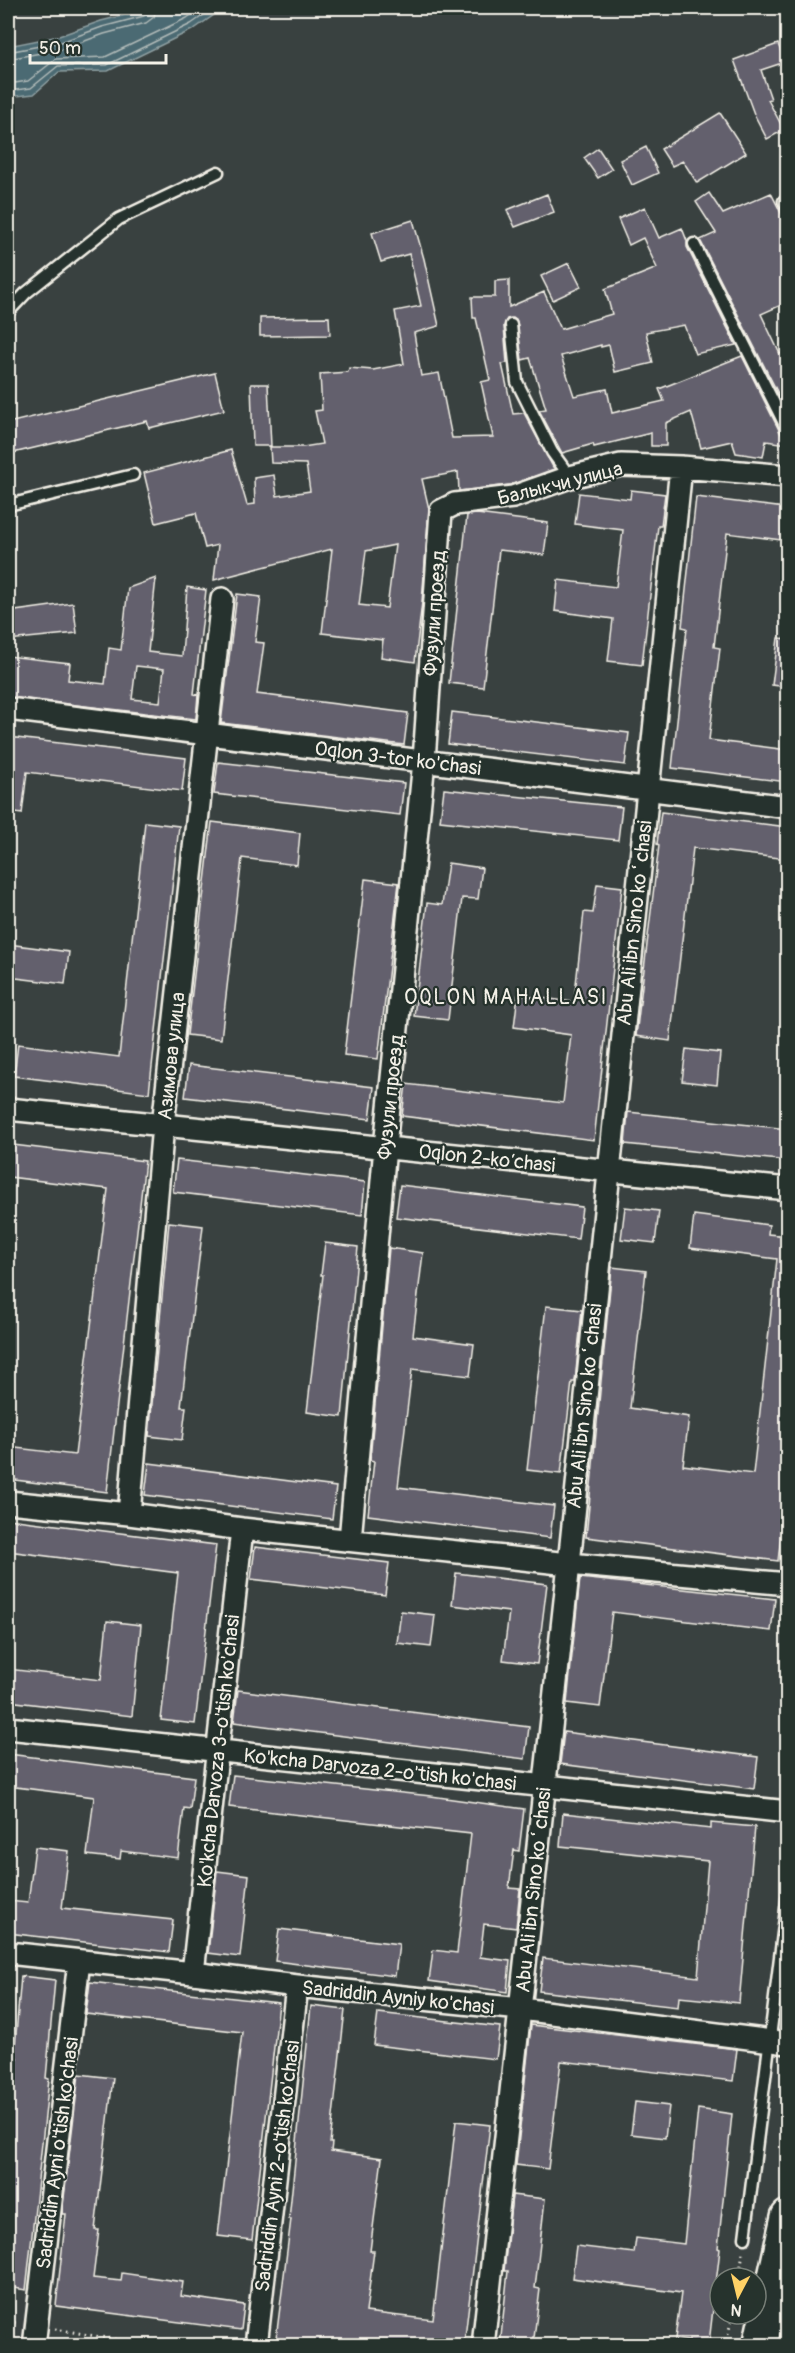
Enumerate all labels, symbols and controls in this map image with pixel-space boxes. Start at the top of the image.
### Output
scale bar [30,27,166,65]
text: 50 m [39,37,81,60]
street label: Балыкчи улица [495,456,625,511]
street label: Фузули проезд [418,549,451,677]
street label: Oqlon 3-tor ko'chasi [313,736,483,781]
street label: Abu Ali ibn Sino koʻchasi [611,819,658,1027]
district label: OQLON MAHALLASI [404,984,608,1011]
street label: Азимова улица [152,991,191,1121]
street label: Фузули проезд [371,1033,410,1161]
street label: Oqlon 2-ko‘chasi [417,1139,557,1178]
street label: Abu Ali ibn Sino koʻchasi [561,1302,608,1510]
street label: Ko'kcha Darvoza 3-o'tish ko'chasi [192,1613,245,1889]
street label: Ko'kcha Darvoza 2-o'tish ko'chasi [242,1743,518,1796]
street label: Abu Ali ibn Sino koʻchasi [510,1786,557,1994]
street label: Sadriddin Ayniy ko'chasi [301,1975,495,2020]
street label: Sadriddin Ayni o'tish ko'chasi [31,2036,84,2270]
street label: Sadriddin Ayni 2-o'tish ko'chasi [250,2039,305,2293]
north arrow [708,2266,768,2326]
text: N [730,2299,743,2320]

